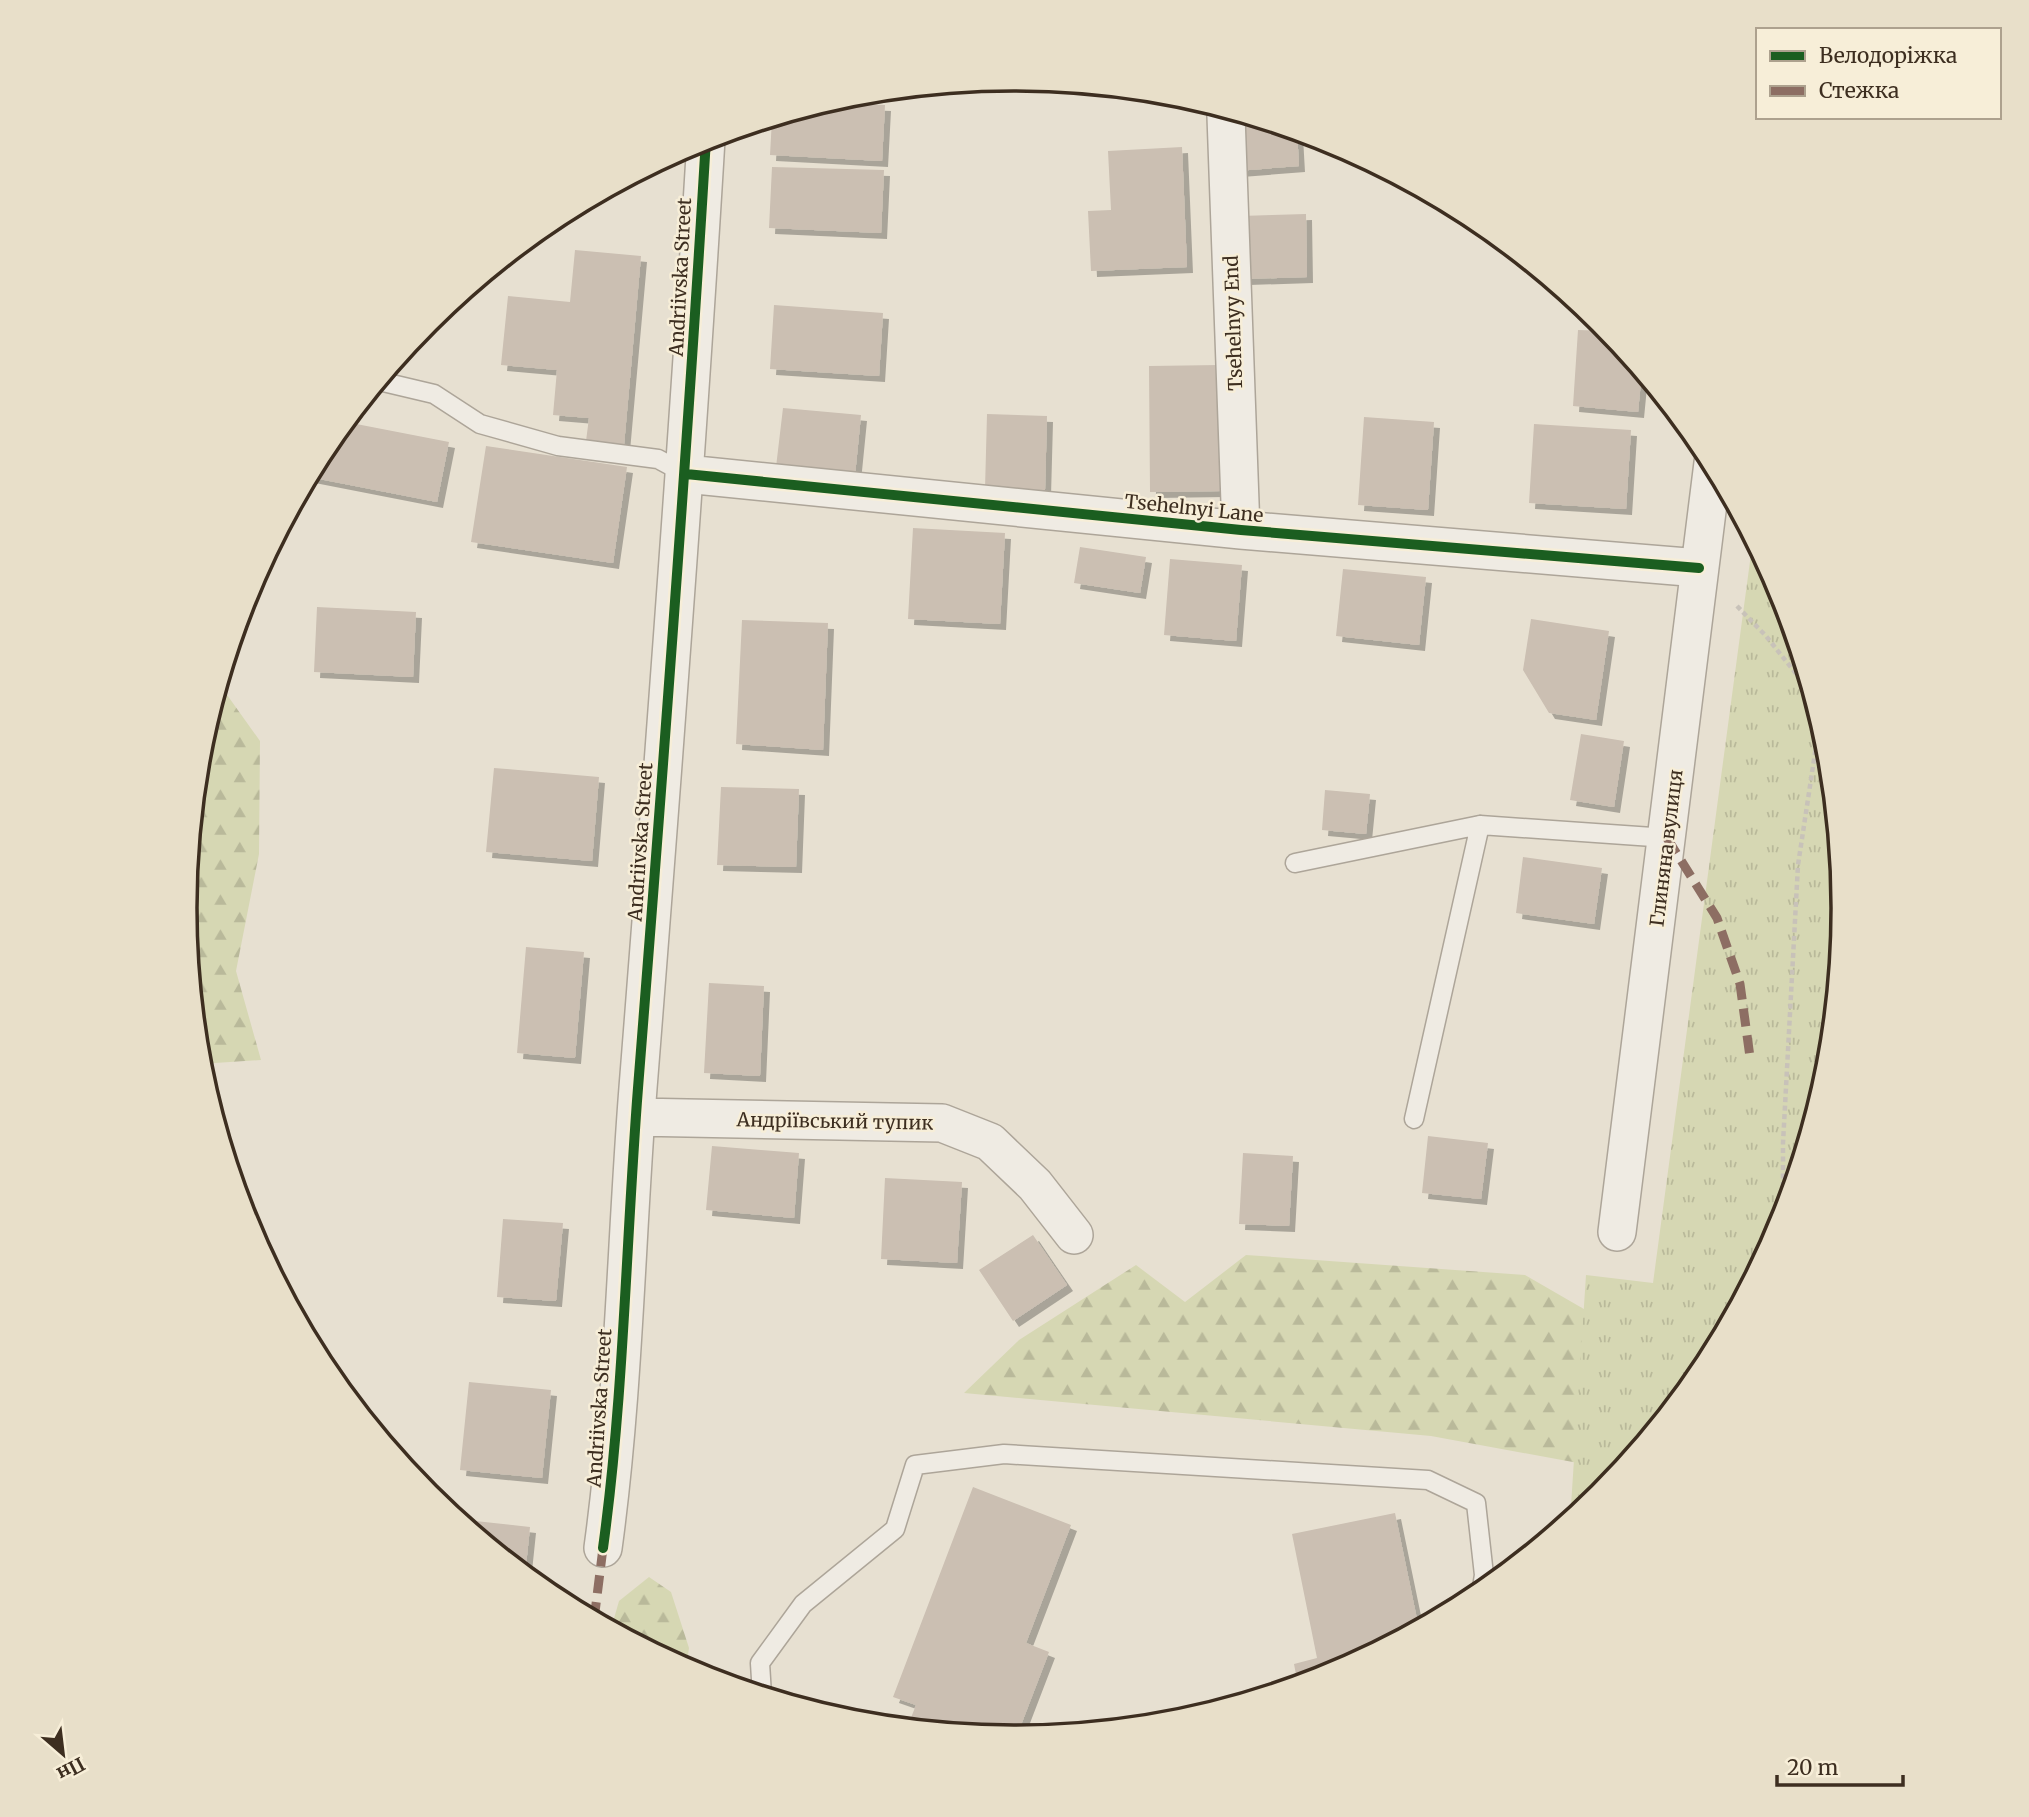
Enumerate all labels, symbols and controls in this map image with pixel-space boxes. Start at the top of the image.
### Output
legend [1756,28,2001,119]
text: Велодоріжка [1819,42,1957,69]
text: Стежка [1819,77,1899,104]
street label: Andriivska Street [664,196,696,358]
street label: Tsehelnyy End [1219,255,1247,391]
street label: Tsehelnyi Lane [1124,489,1265,527]
street label: Andriivska Street [622,761,658,923]
street label: Глиняна вулиця [1644,768,1688,928]
street label: Андріївський тупик [735,1107,934,1135]
street label: Andriivska Street [581,1327,617,1489]
north arrow [28,1719,98,1789]
scale bar [1777,1744,1903,1788]
text: Пн [53,1752,89,1786]
text: 20 m [1787,1754,1839,1781]

